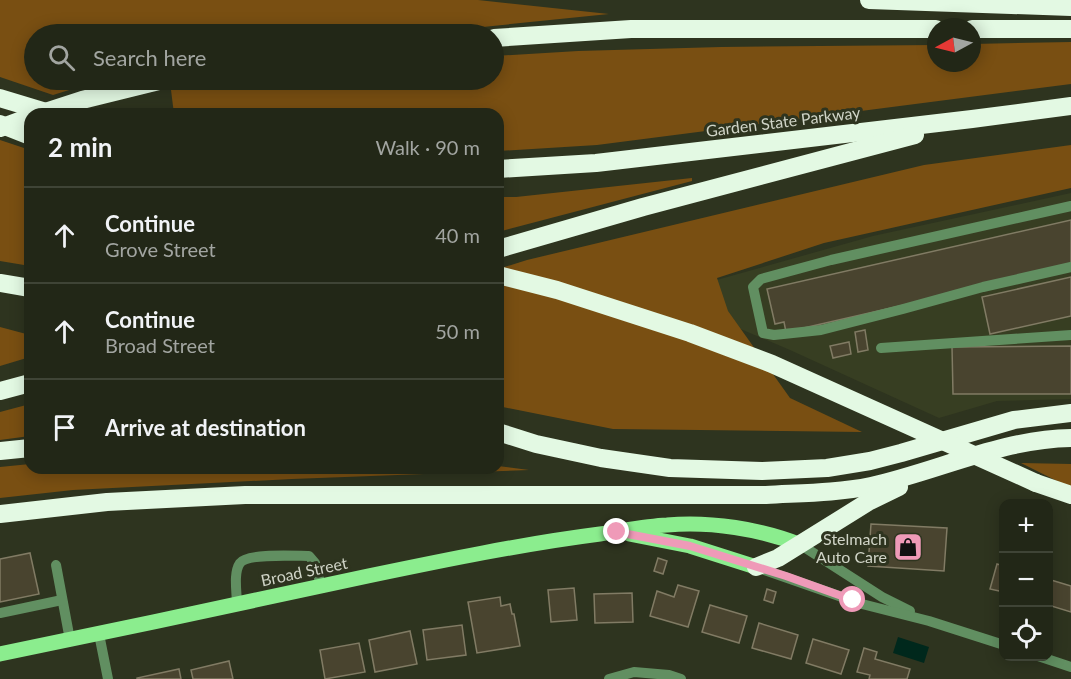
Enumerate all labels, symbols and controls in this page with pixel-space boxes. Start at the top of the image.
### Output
north arrow [927,18,981,72]
search box [24,24,504,90]
icon: search [45,41,78,74]
text: Search here [93,44,206,71]
street label: Garden State Parkway [705,102,862,140]
text: 2 min [48,131,112,163]
text: Walk · 90 m [375,135,480,159]
text: Continue [105,210,195,237]
icon: ahead [48,219,81,252]
text: 40 m [435,223,480,247]
text: Grove Street [105,237,216,261]
text: Continue [105,306,195,333]
icon: ahead [48,315,81,348]
text: 50 m [435,319,480,343]
text: Broad Street [105,333,215,357]
icon: arrive [48,411,81,444]
text: Arrive at destination [105,414,306,441]
map controls [999,499,1053,661]
button: + [999,499,1053,553]
route end [603,518,629,544]
place label: Stelmach Auto Care [816,529,887,566]
shop icon: Stelmach Auto Care [892,531,924,563]
street label: Broad Street [259,553,349,589]
button: − [999,553,1053,607]
route start [839,586,865,612]
button: locate [999,607,1053,661]

